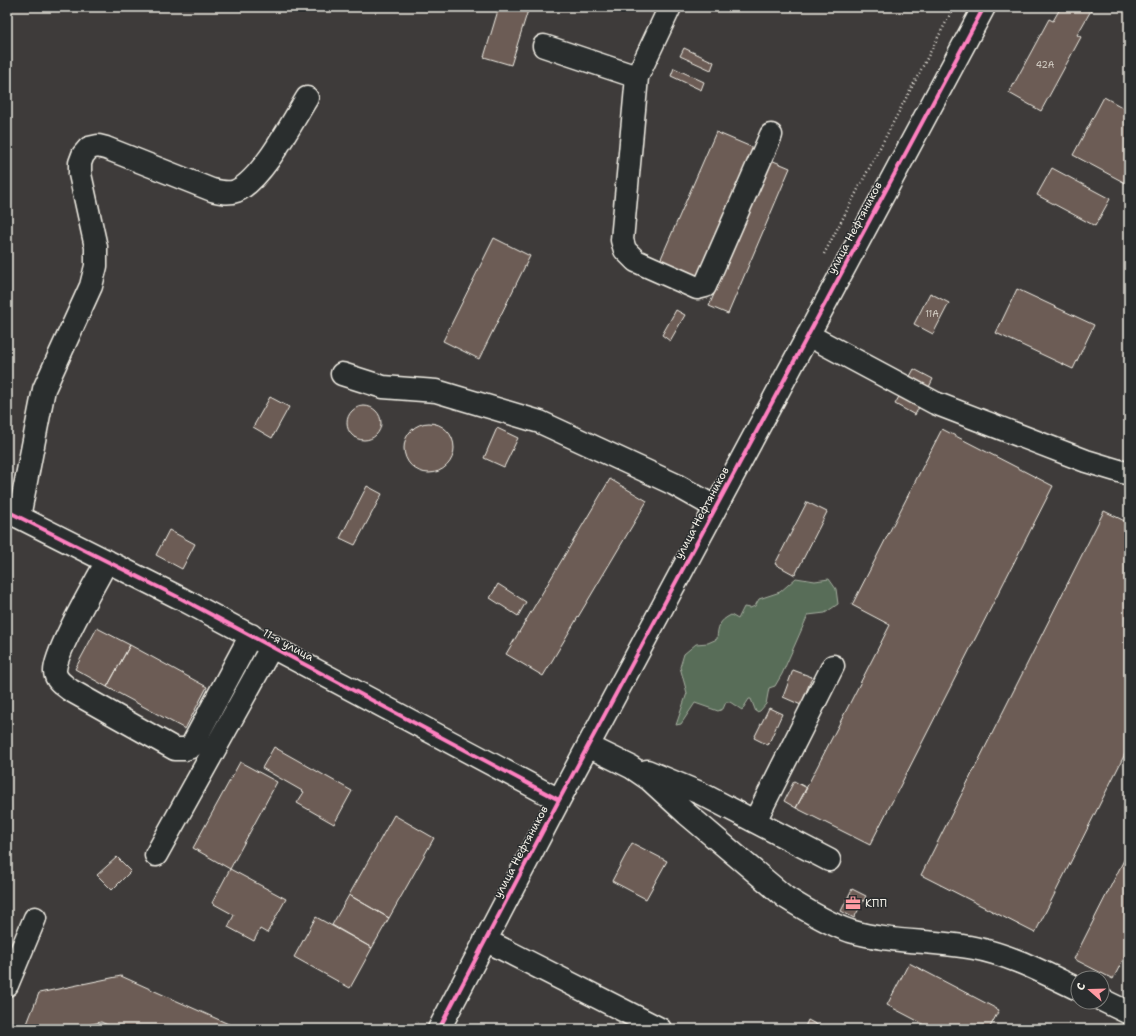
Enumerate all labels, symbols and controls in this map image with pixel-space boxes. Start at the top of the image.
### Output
house number: 42А [1036,59,1055,71]
street label: улица Нефтяников [824,179,886,277]
house number: 11А [925,308,939,320]
street label: улица Нефтяников [671,464,733,562]
street label: 11-я улица [260,625,316,665]
street label: улица Нефтяников [490,803,552,901]
office icon: КПП [844,894,862,912]
place label: КПП [865,896,887,911]
north arrow [1070,970,1110,1010]
text: С [1073,981,1089,992]

